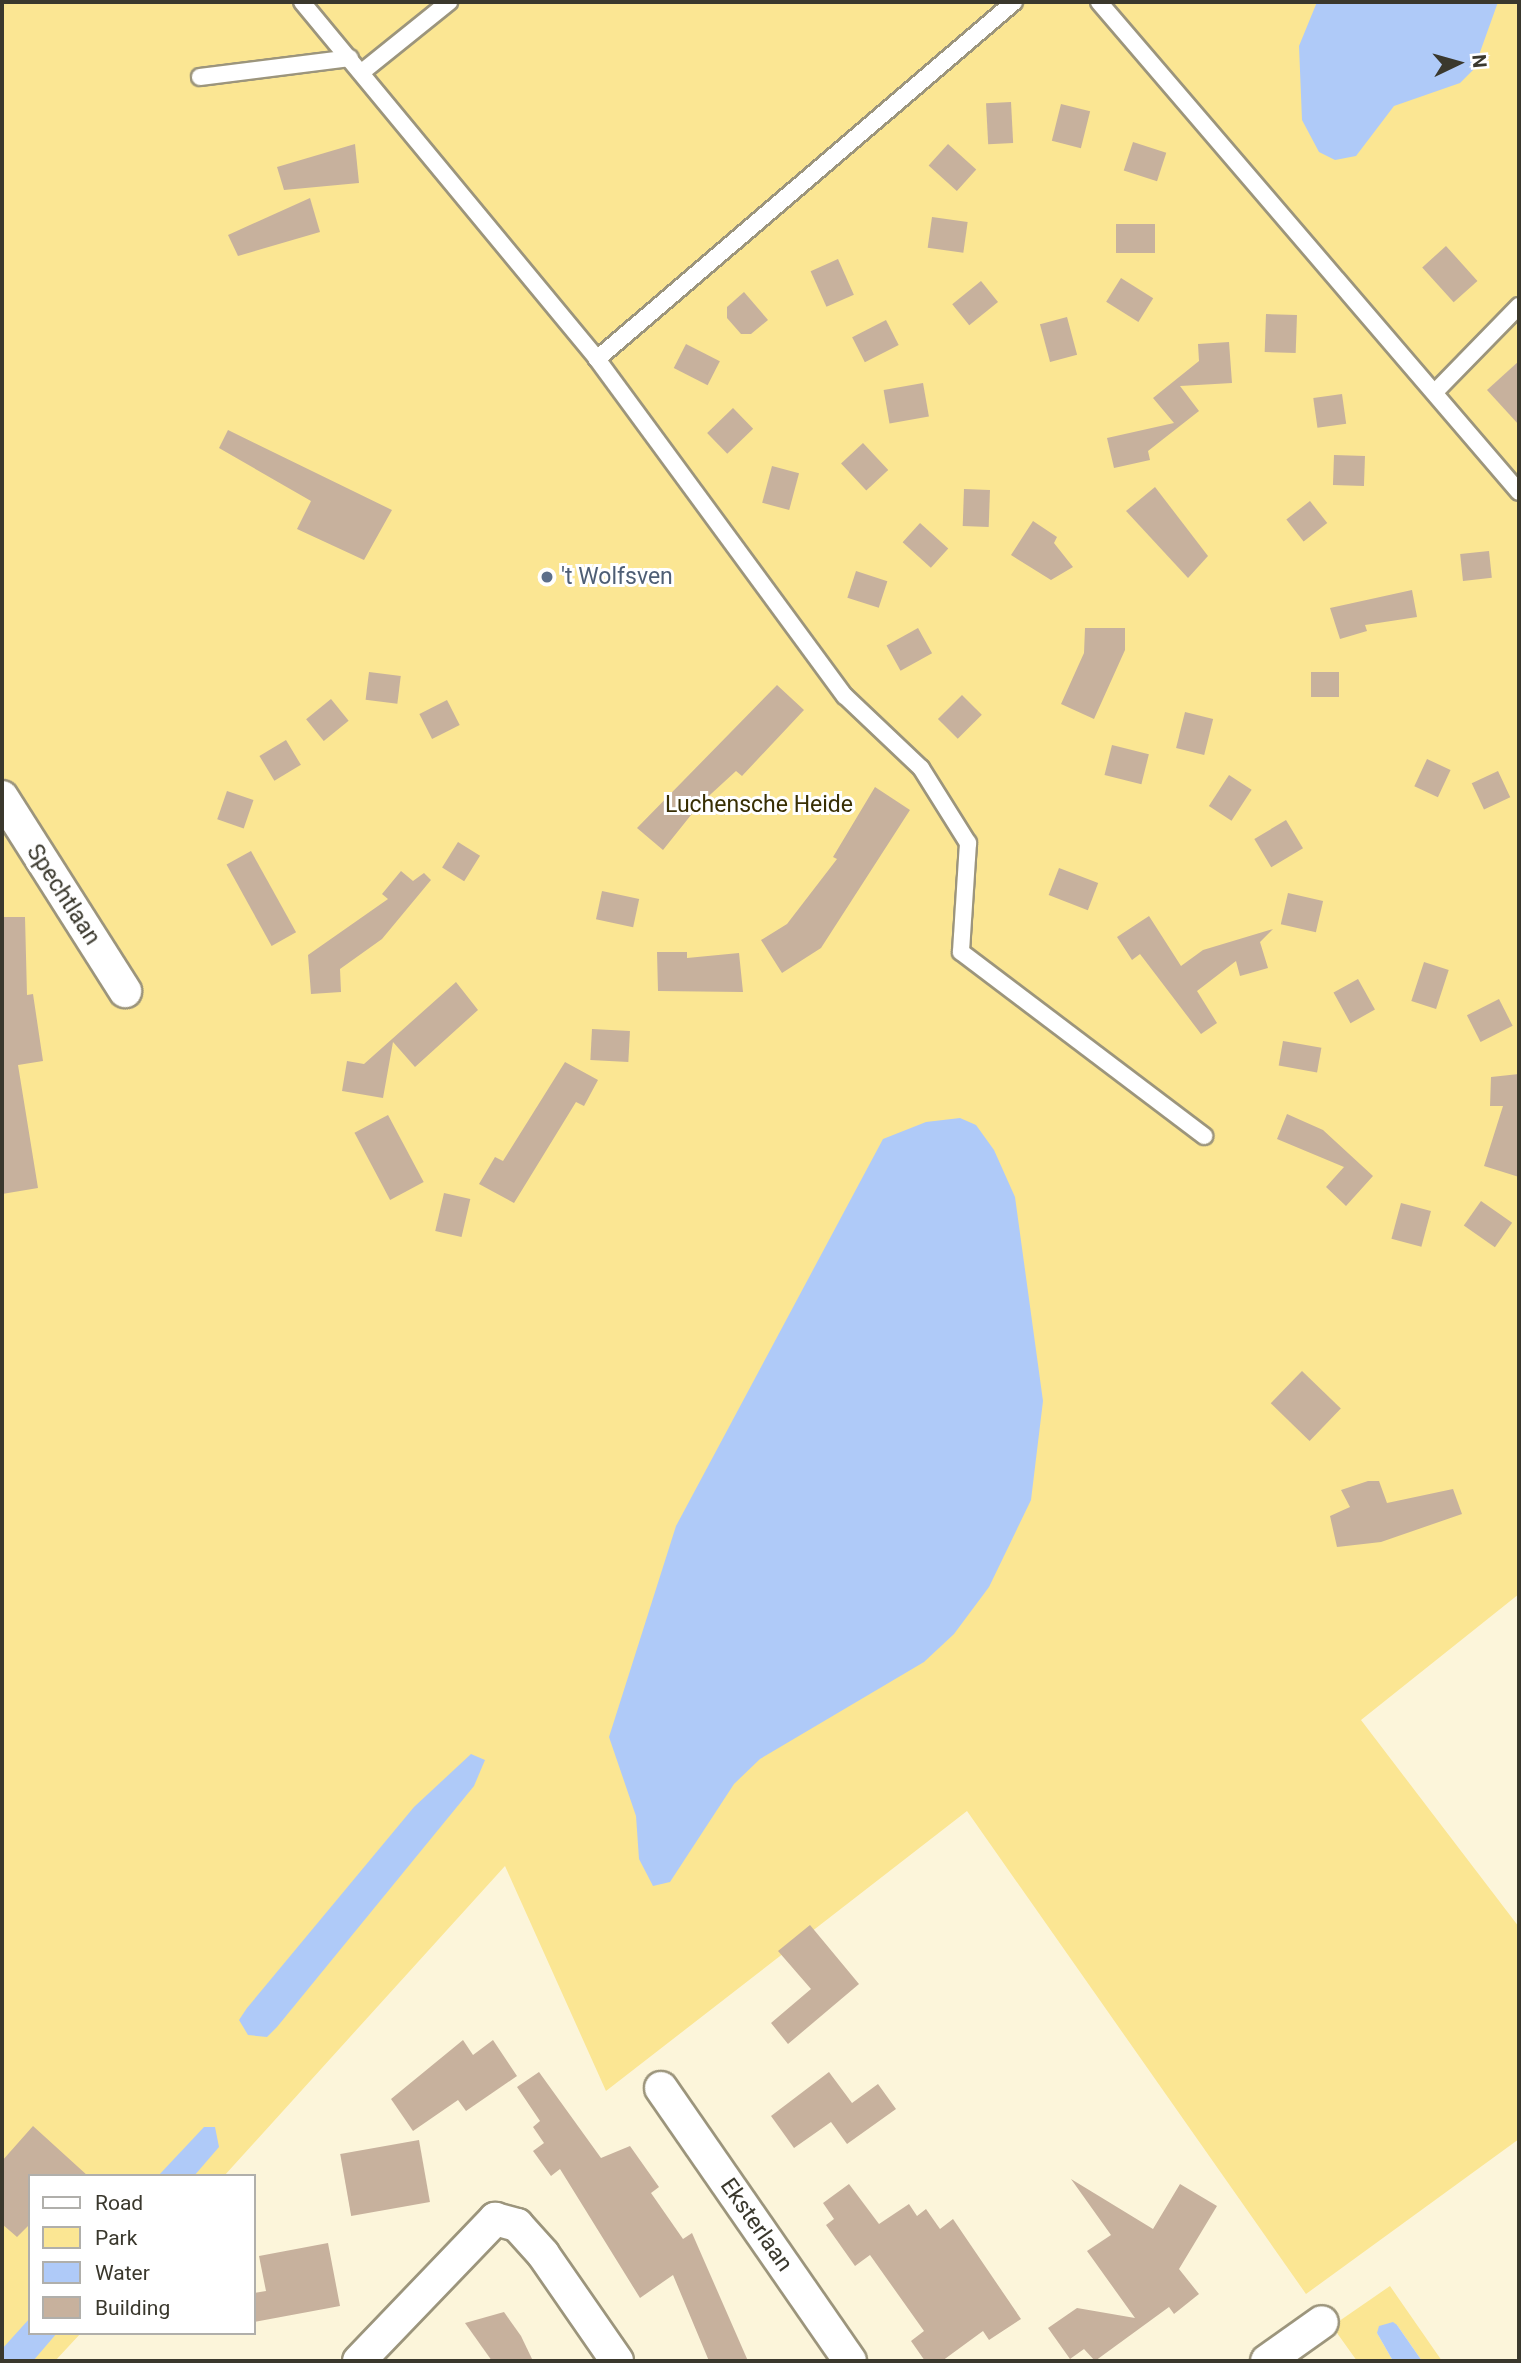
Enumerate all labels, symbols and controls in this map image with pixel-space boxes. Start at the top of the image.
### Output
north arrow [1423,28,1493,98]
text: N [1467,53,1491,69]
place label: 't Wolfsven [561,563,673,591]
marker: 't Wolfsven [539,569,555,585]
park label: Luchensche Heide [665,791,853,819]
street label: Spechtlaan [20,840,106,950]
street label: Eksterlaan [714,2173,798,2277]
legend [28,2174,256,2335]
text: Road [95,2191,143,2215]
text: Park [95,2226,137,2250]
text: Water [95,2261,150,2285]
text: Building [95,2296,170,2320]

